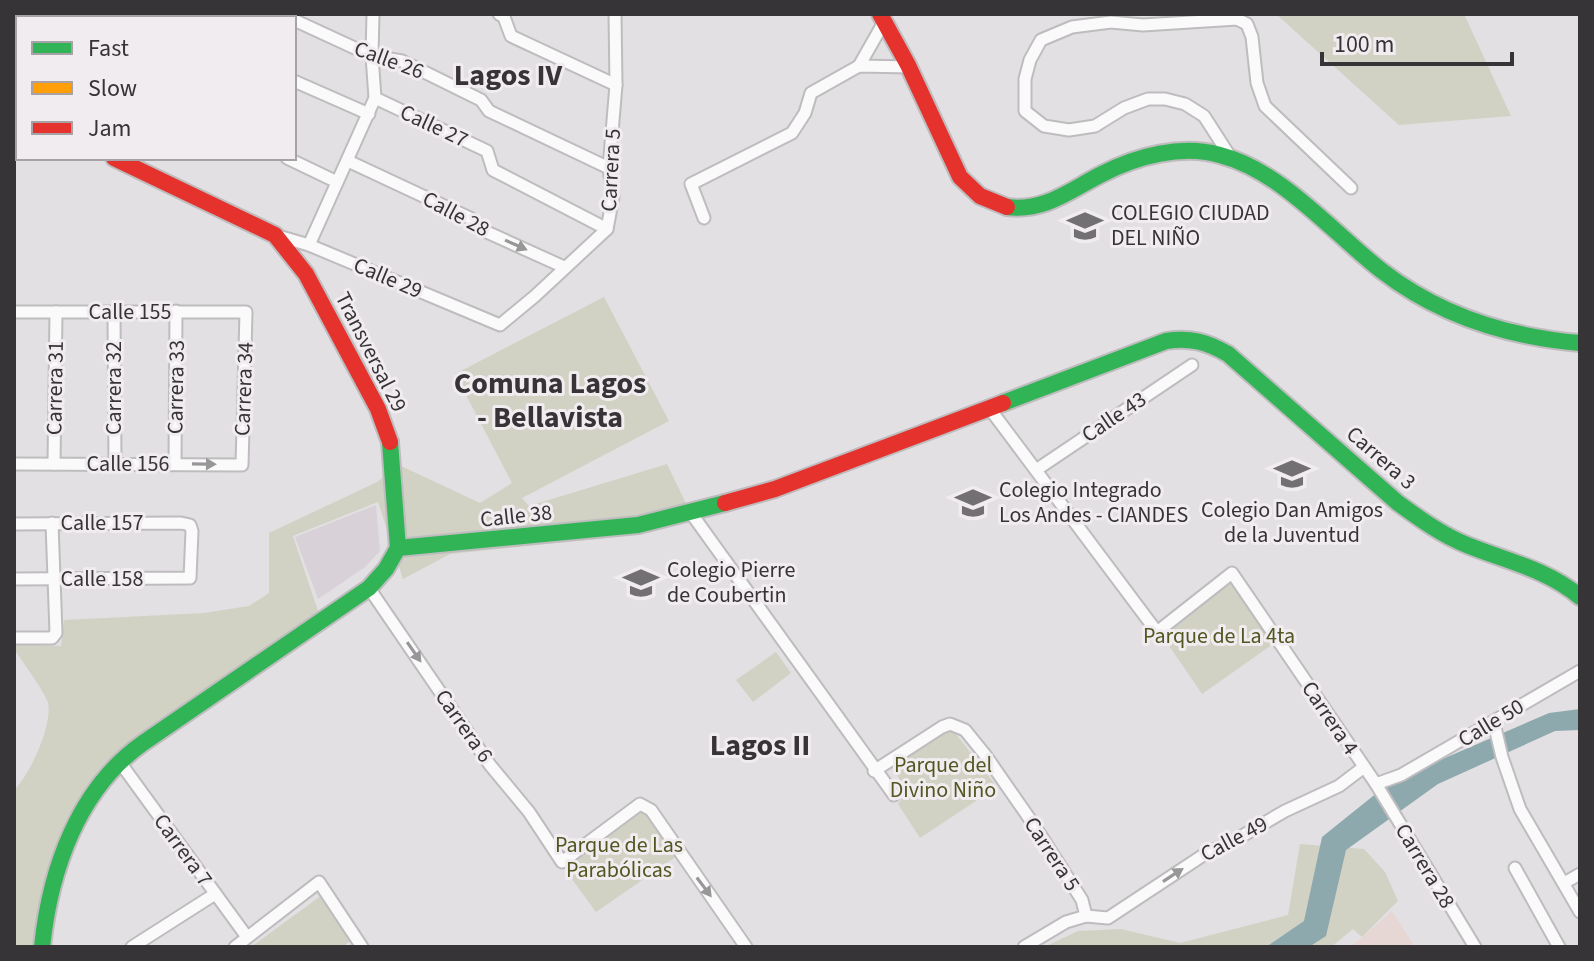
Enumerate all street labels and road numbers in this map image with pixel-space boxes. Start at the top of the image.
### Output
street label: Calle 26 [350,33,428,87]
street label: Calle 27 [395,96,473,156]
street label: Carrera 5 [593,128,629,212]
street label: Calle 28 [417,183,495,245]
street label: Calle 29 [349,249,427,307]
street label: Transversal 29 [327,286,415,418]
street label: Calle 155 [89,296,171,328]
street label: Carrera 33 [159,340,193,434]
street label: Carrera 31 [38,341,72,435]
street label: Carrera 32 [98,341,130,435]
street label: Carrera 34 [226,341,262,437]
street label: Calle 43 [1075,384,1153,450]
street label: Carrera 3 [1339,419,1423,497]
street label: Calle 156 [87,448,170,480]
street label: Calle 38 [478,496,554,536]
street label: Calle 157 [61,507,144,539]
street label: Calle 158 [61,563,144,595]
street label: Carrera 4 [1293,675,1367,761]
street label: Carrera 6 [427,683,501,769]
street label: Calle 50 [1452,691,1530,755]
street label: Carrera 7 [146,807,220,893]
street label: Calle 49 [1195,808,1273,870]
street label: Carrera 5 [1016,810,1088,898]
street label: Carrera 28 [1387,817,1463,915]

